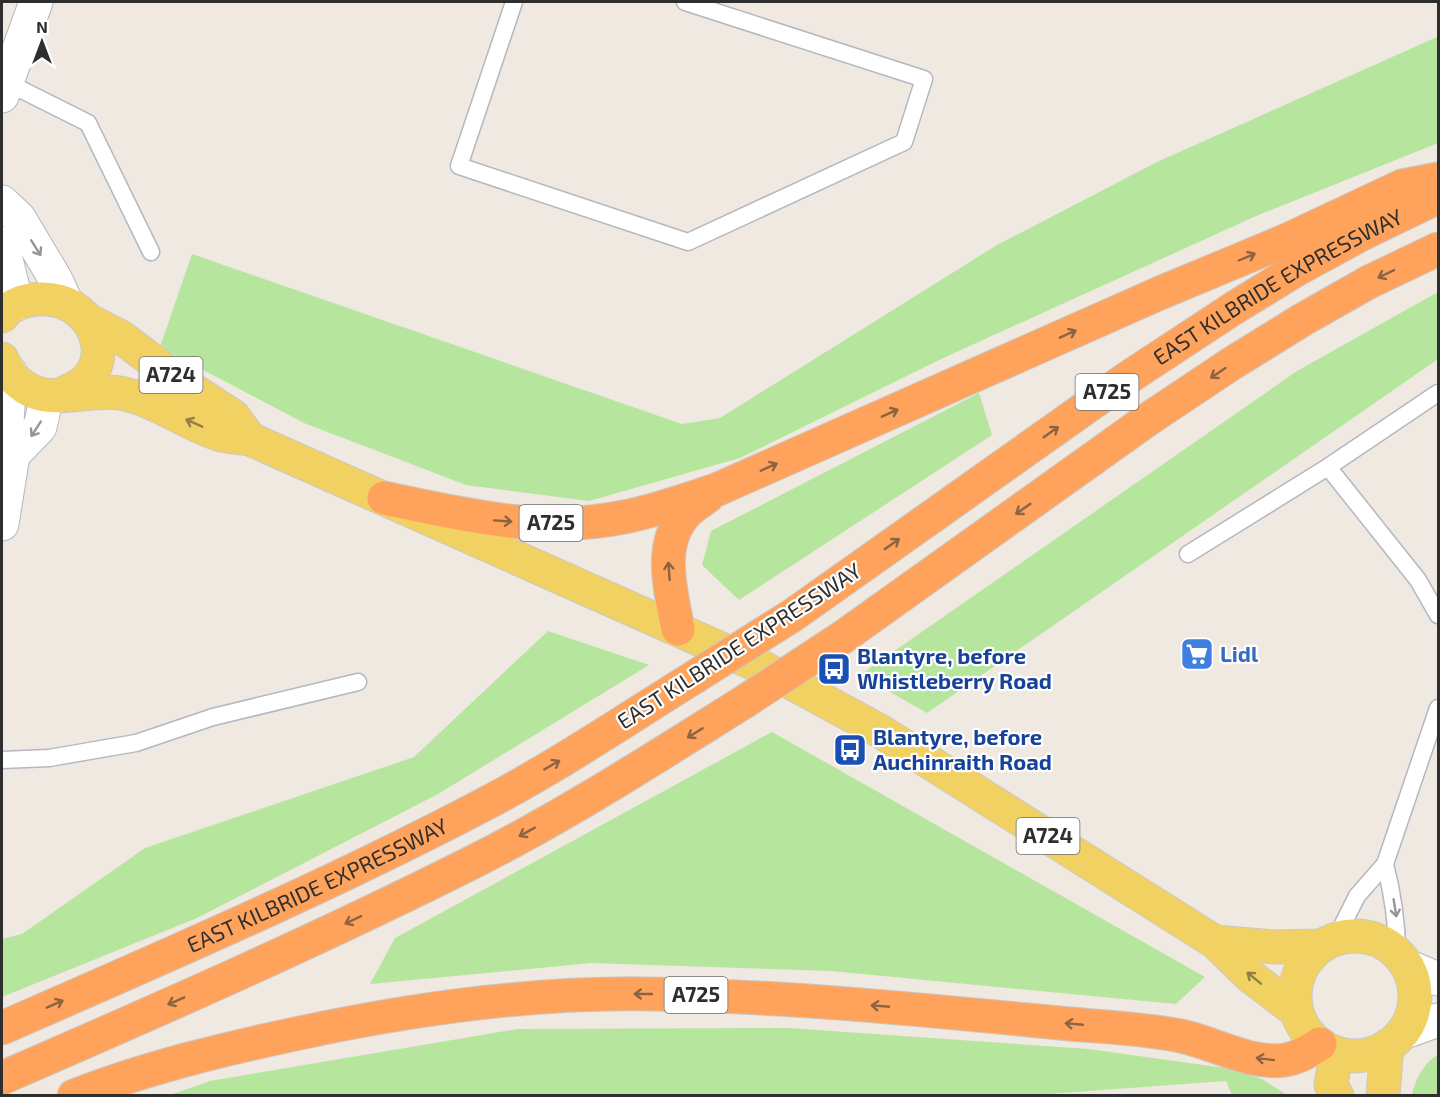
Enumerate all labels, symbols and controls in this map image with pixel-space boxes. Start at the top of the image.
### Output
north arrow [12,12,72,72]
text: N [36,17,48,36]
street label: EAST KILBRIDE EXPRESSWAY [1148,202,1407,370]
one-way arrow [31,239,43,256]
one-way arrow [1237,251,1256,262]
one-way arrow [1377,269,1395,281]
one-way arrow [1058,328,1077,339]
road number: A724 [140,357,202,393]
one-way arrow [1210,367,1227,379]
road number: A725 [1076,374,1138,410]
one-way arrow [880,407,898,418]
one-way arrow [185,417,204,428]
one-way arrow [29,420,42,437]
one-way arrow [1043,426,1059,438]
one-way arrow [760,460,778,472]
one-way arrow [1016,503,1032,515]
road number: A725 [520,505,582,541]
one-way arrow [493,516,512,527]
one-way arrow [884,538,900,551]
street label: EAST KILBRIDE EXPRESSWAY [612,556,866,734]
one-way arrow [663,562,674,582]
supermarket icon: Lidl [1179,636,1215,672]
place label: Lidl [1220,640,1259,666]
place label: Blantyre, before Whistleberry Road [857,642,1052,694]
bus stop icon: Blantyre, before Whistleberry Road [816,651,852,687]
place label: Blantyre, before Auchinraith Road [873,723,1052,774]
one-way arrow [687,727,704,739]
bus stop icon: Blantyre, before Auchinraith Road [832,732,868,768]
one-way arrow [543,759,560,771]
street label: EAST KILBRIDE EXPRESSWAY [182,811,452,957]
road number: A724 [1016,818,1080,854]
one-way arrow [519,826,536,838]
one-way arrow [1390,898,1401,917]
one-way arrow [345,915,363,927]
one-way arrow [1246,972,1262,985]
road number: A725 [664,977,728,1013]
one-way arrow [634,988,654,1000]
one-way arrow [167,996,185,1008]
one-way arrow [46,998,64,1009]
one-way arrow [870,1001,890,1012]
one-way arrow [1065,1018,1085,1029]
one-way arrow [1256,1053,1276,1064]

